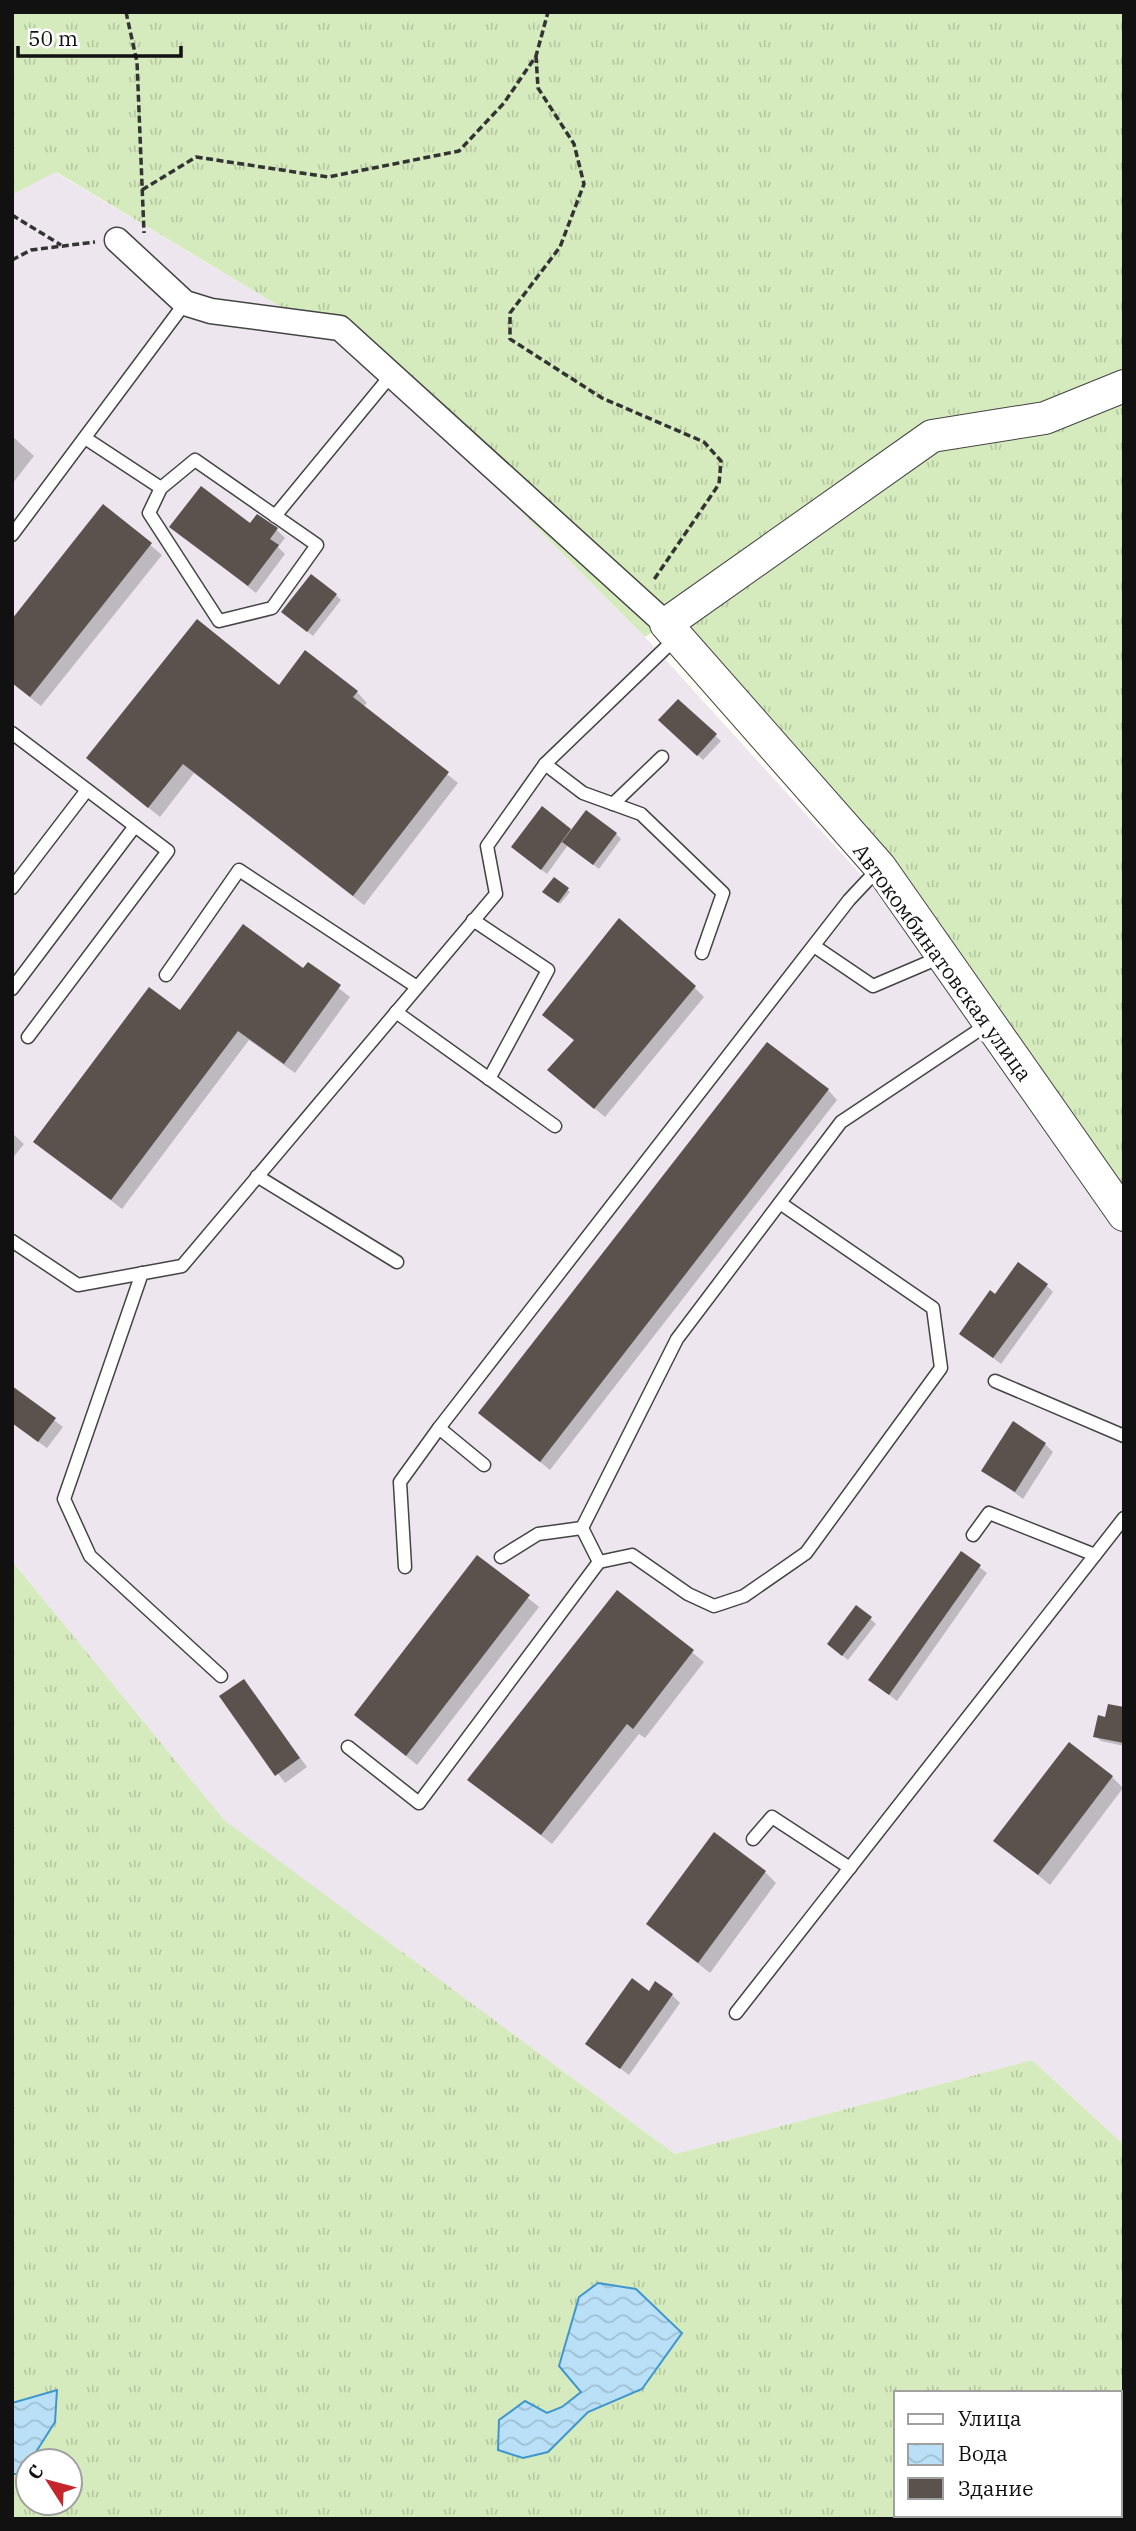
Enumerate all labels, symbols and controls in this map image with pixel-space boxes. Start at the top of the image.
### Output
scale bar [18,14,180,58]
text: 50 m [28,24,78,52]
street label: Автокомбинатовская улица [847,838,1039,1086]
legend [894,2391,1122,2517]
text: Улица [958,2404,1022,2432]
text: Вода [958,2439,1008,2467]
north arrow [14,2447,84,2517]
text: С [22,2460,49,2484]
text: Здание [958,2474,1033,2502]

